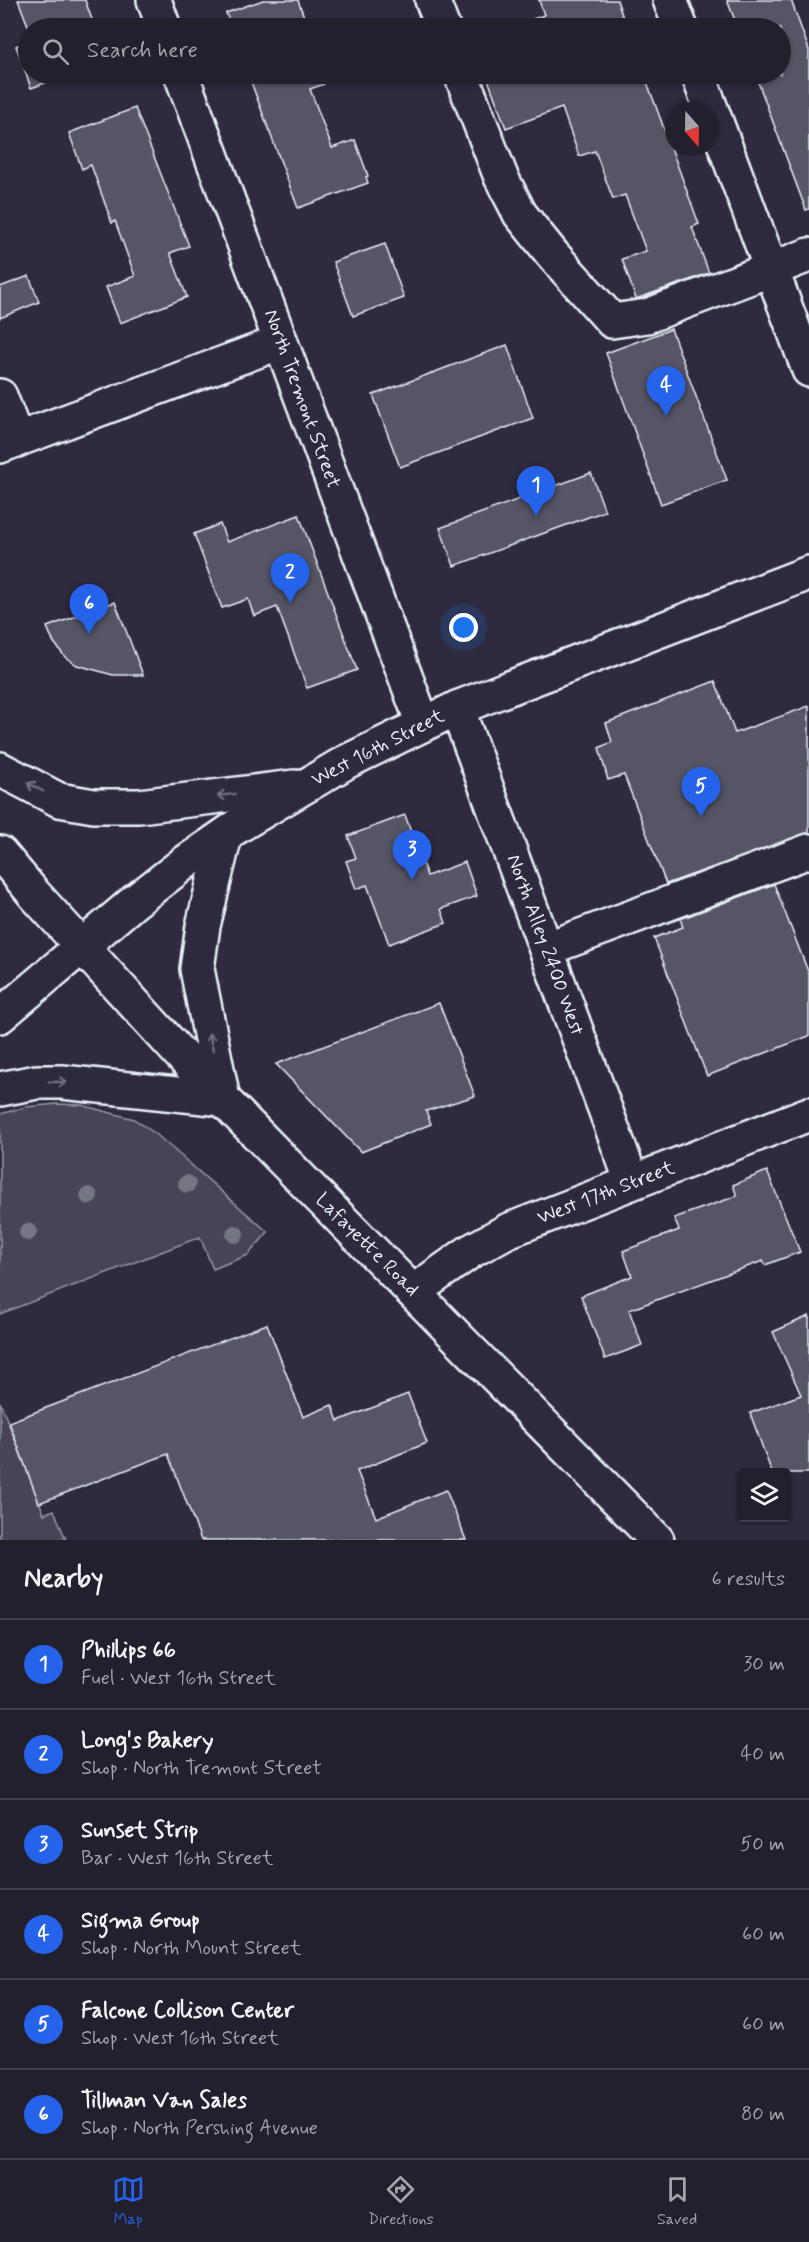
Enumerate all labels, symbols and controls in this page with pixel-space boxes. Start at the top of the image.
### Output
search box [18,18,791,84]
icon: search [39,35,72,68]
text: Search here [87,37,198,65]
north arrow [665,102,719,156]
street label: North Tremont Street [257,306,347,492]
pin: 4 [646,366,686,416]
pin: 1 [516,466,556,516]
pin: 2 [270,554,310,603]
pin: 6 [70,584,109,634]
your location [449,613,478,642]
street label: West 16th Street [307,703,449,793]
pin: 5 [682,768,720,817]
one-way arrow [27,781,44,793]
one-way arrow [216,790,236,801]
pin: 3 [392,830,432,880]
street label: North Alley 2400 West [500,851,590,1039]
one-way arrow [205,1032,216,1052]
one-way arrow [47,1077,67,1088]
street label: West 17th Street [534,1154,679,1232]
street label: Lafayette Road [309,1187,425,1303]
map controls [737,1468,791,1522]
button: layers [737,1468,791,1522]
text: Nearby [24,1562,103,1596]
text: 6 results [712,1566,785,1593]
text: Phillips 66 [81,1637,176,1665]
text: 1 [39,1651,48,1678]
text: 30 m [743,1651,785,1678]
text: Fuel · West 16th Street [81,1665,276,1692]
text: Long's Bakery [81,1727,214,1755]
text: 2 [39,1741,48,1768]
text: 40 m [741,1741,785,1768]
text: Shop · North Tremont Street [81,1755,322,1782]
text: Sunset Strip [81,1817,198,1845]
text: 3 [39,1831,48,1858]
text: 50 m [740,1831,785,1858]
text: Bar · West 16th Street [81,1845,274,1872]
text: Sigma Group [81,1907,200,1935]
text: 4 [38,1921,49,1948]
text: 60 m [742,1921,785,1948]
text: Shop · North Mount Street [81,1935,301,1962]
text: Falcone Collison Center [81,1997,294,2025]
text: 5 [38,2011,50,2038]
text: 60 m [742,2011,785,2038]
text: Shop · West 16th Street [81,2025,279,2052]
text: Tillman Van Sales [81,2087,247,2115]
text: 6 [38,2101,49,2128]
text: 80 m [741,2101,785,2128]
text: Shop · North Pershing Avenue [81,2115,318,2142]
tab: Map [112,2173,145,2230]
tab: Directions [368,2173,434,2230]
tab: Saved [657,2173,697,2230]

